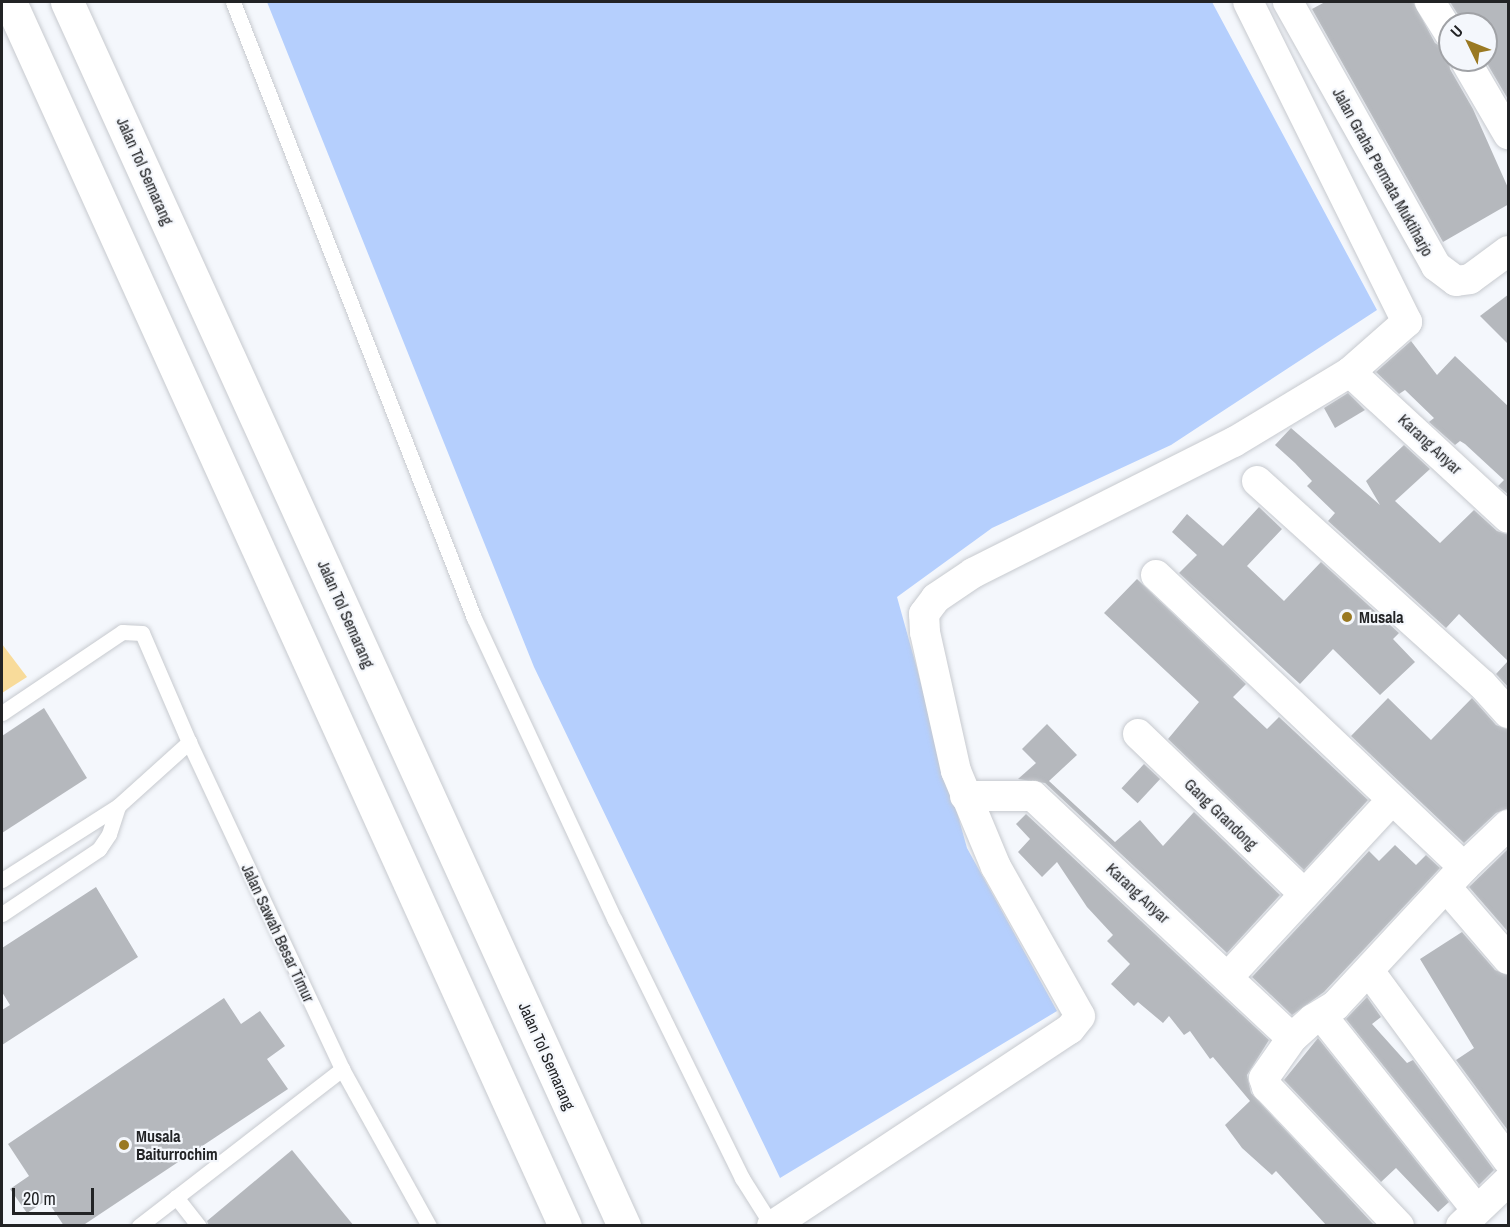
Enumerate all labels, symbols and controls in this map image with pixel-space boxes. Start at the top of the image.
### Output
north arrow [1438,12,1498,72]
text: U [1445,20,1468,42]
street label: Jalan Graha Permata Muktiharjo [1329,84,1437,260]
street label: Jalan Tol Semarang [113,114,177,228]
street label: Karang Anyar [1394,410,1466,478]
street label: Jalan Tol Semarang [314,557,378,671]
place label: Musala [1359,607,1403,627]
marker: Musala [1340,610,1354,624]
street label: Gang Grandong [1180,774,1262,854]
street label: Karang Anyar [1102,859,1174,927]
street label: Jalan Sawah Besar Timur [237,861,319,1005]
street label: Jalan Tol Semarang [515,999,579,1113]
place label: Musala Baiturrochim [136,1126,218,1164]
marker: Musala Baiturrochim [117,1138,131,1152]
scale bar [15,1176,98,1214]
text: 20 m [23,1186,56,1211]

